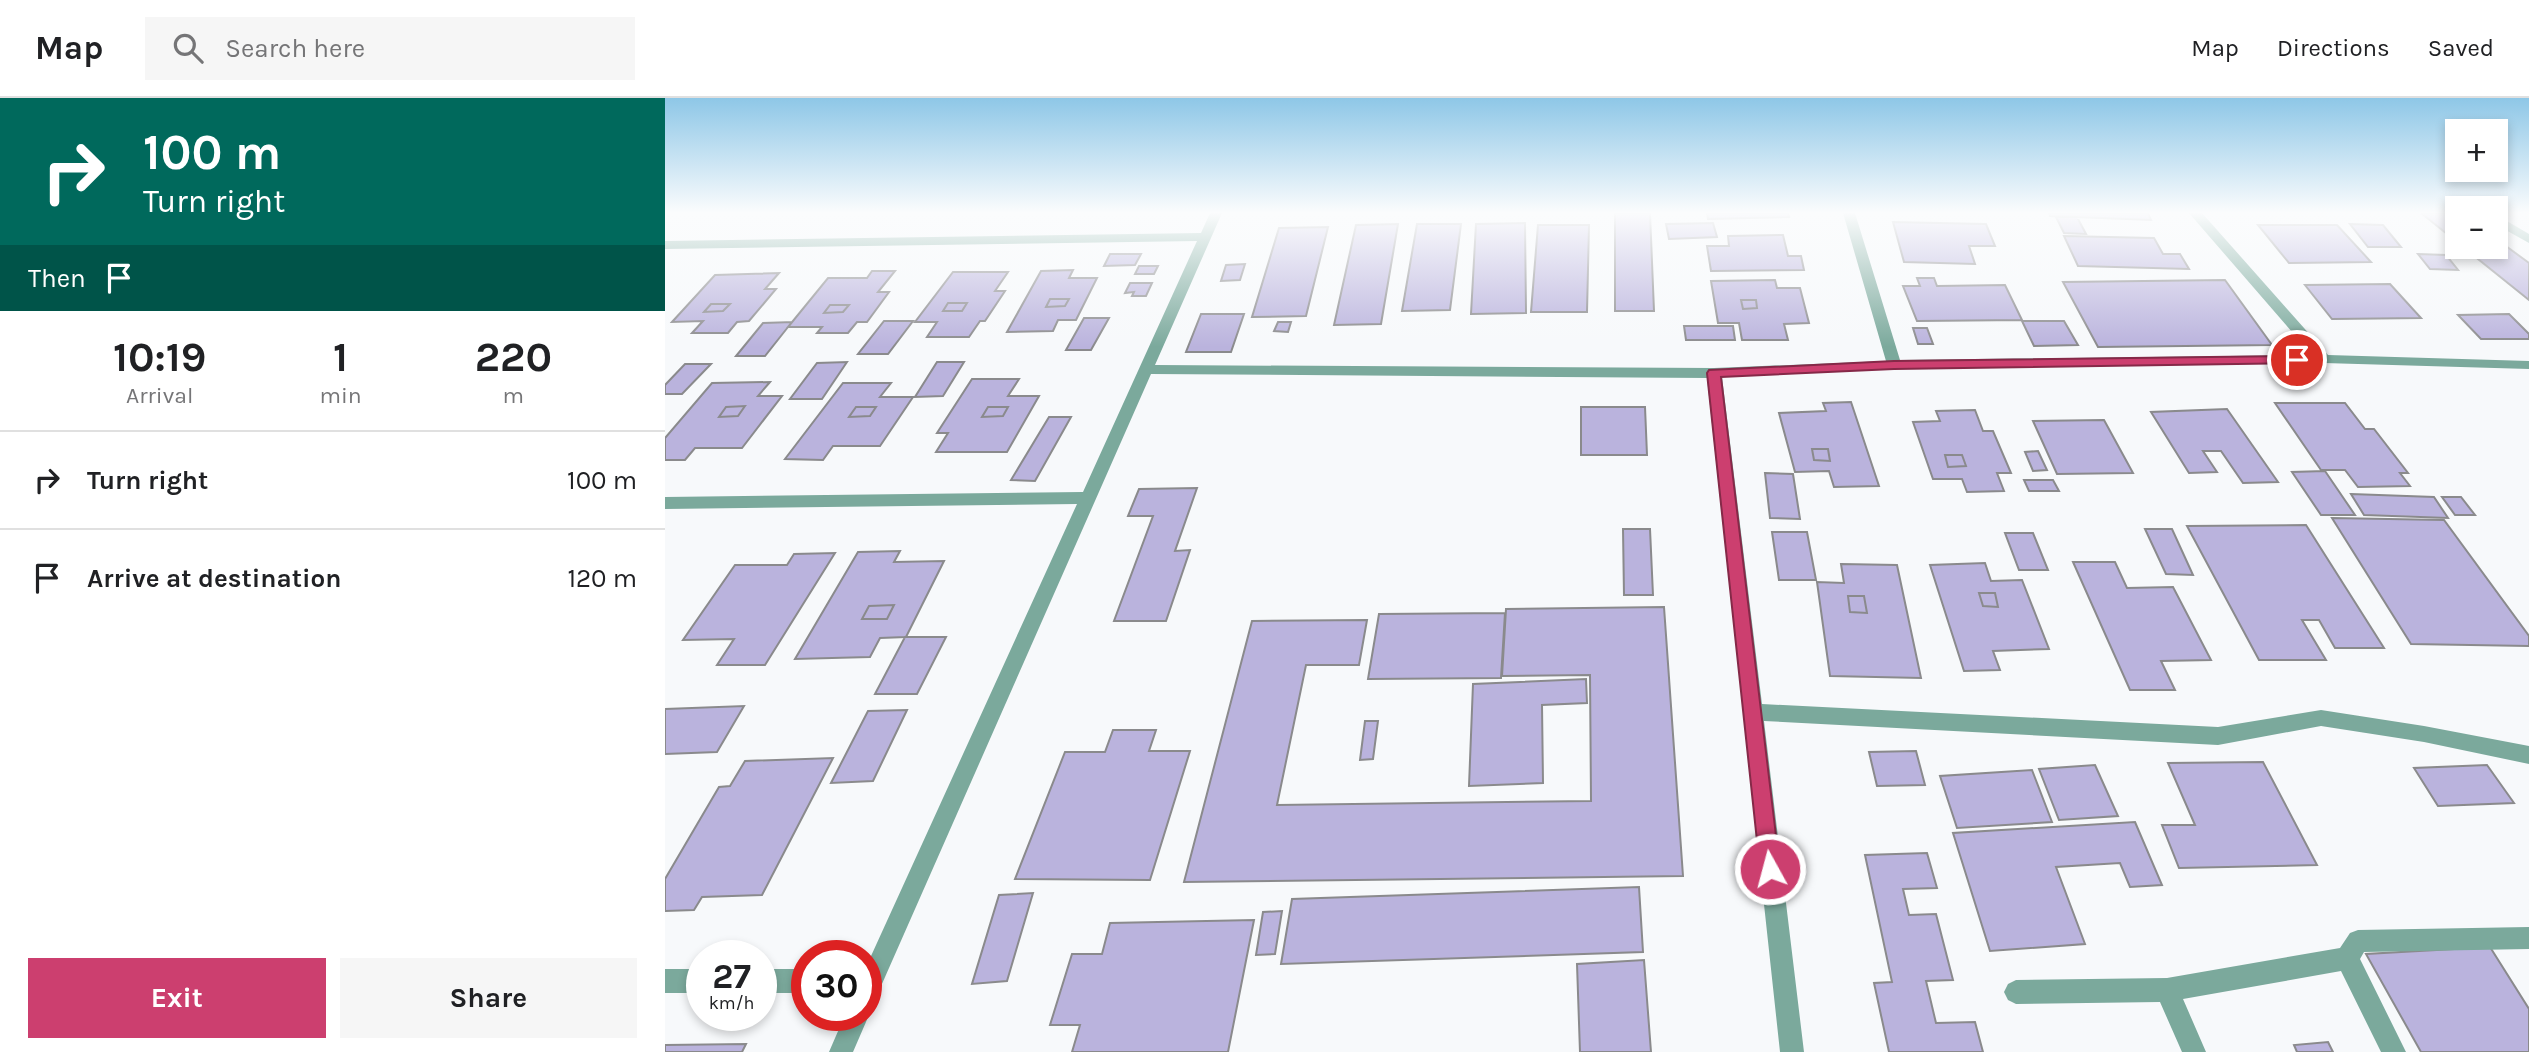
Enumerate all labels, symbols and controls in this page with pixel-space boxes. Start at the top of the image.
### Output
search box [145,17,635,80]
text: Map [35,29,103,67]
icon: search [169,29,207,67]
text: Search here [225,33,365,64]
text: Map [2191,34,2239,62]
text: Directions [2277,34,2390,62]
text: Saved [2428,34,2494,62]
map controls [2445,119,2508,259]
button: + [2445,119,2508,182]
text: 100 m [143,124,281,181]
icon: right [28,126,119,217]
text: Turn right [143,183,285,220]
button: − [2445,196,2508,259]
icon: arrive [100,259,138,297]
text: Then [28,263,86,294]
pin [2267,330,2327,390]
text: 10:19 [113,332,206,382]
text: 1 [333,332,348,382]
text: 220 [475,332,552,382]
icon: arrive [2278,341,2316,379]
text: Arrival [126,382,193,409]
text: min [319,382,362,409]
text: m [503,382,524,409]
icon: right [28,461,66,499]
text: Turn right [87,465,208,496]
text: 100 m [567,465,637,496]
icon: arrive [28,559,66,597]
text: Arrive at destination [87,563,341,594]
text: 120 m [567,563,637,594]
position arrow [1733,832,1807,906]
speed limit sign: 30 [791,940,882,1031]
text: 27 [712,956,751,997]
button: Exit [28,958,326,1038]
button: Share [340,958,637,1038]
text: km/h [709,992,754,1014]

